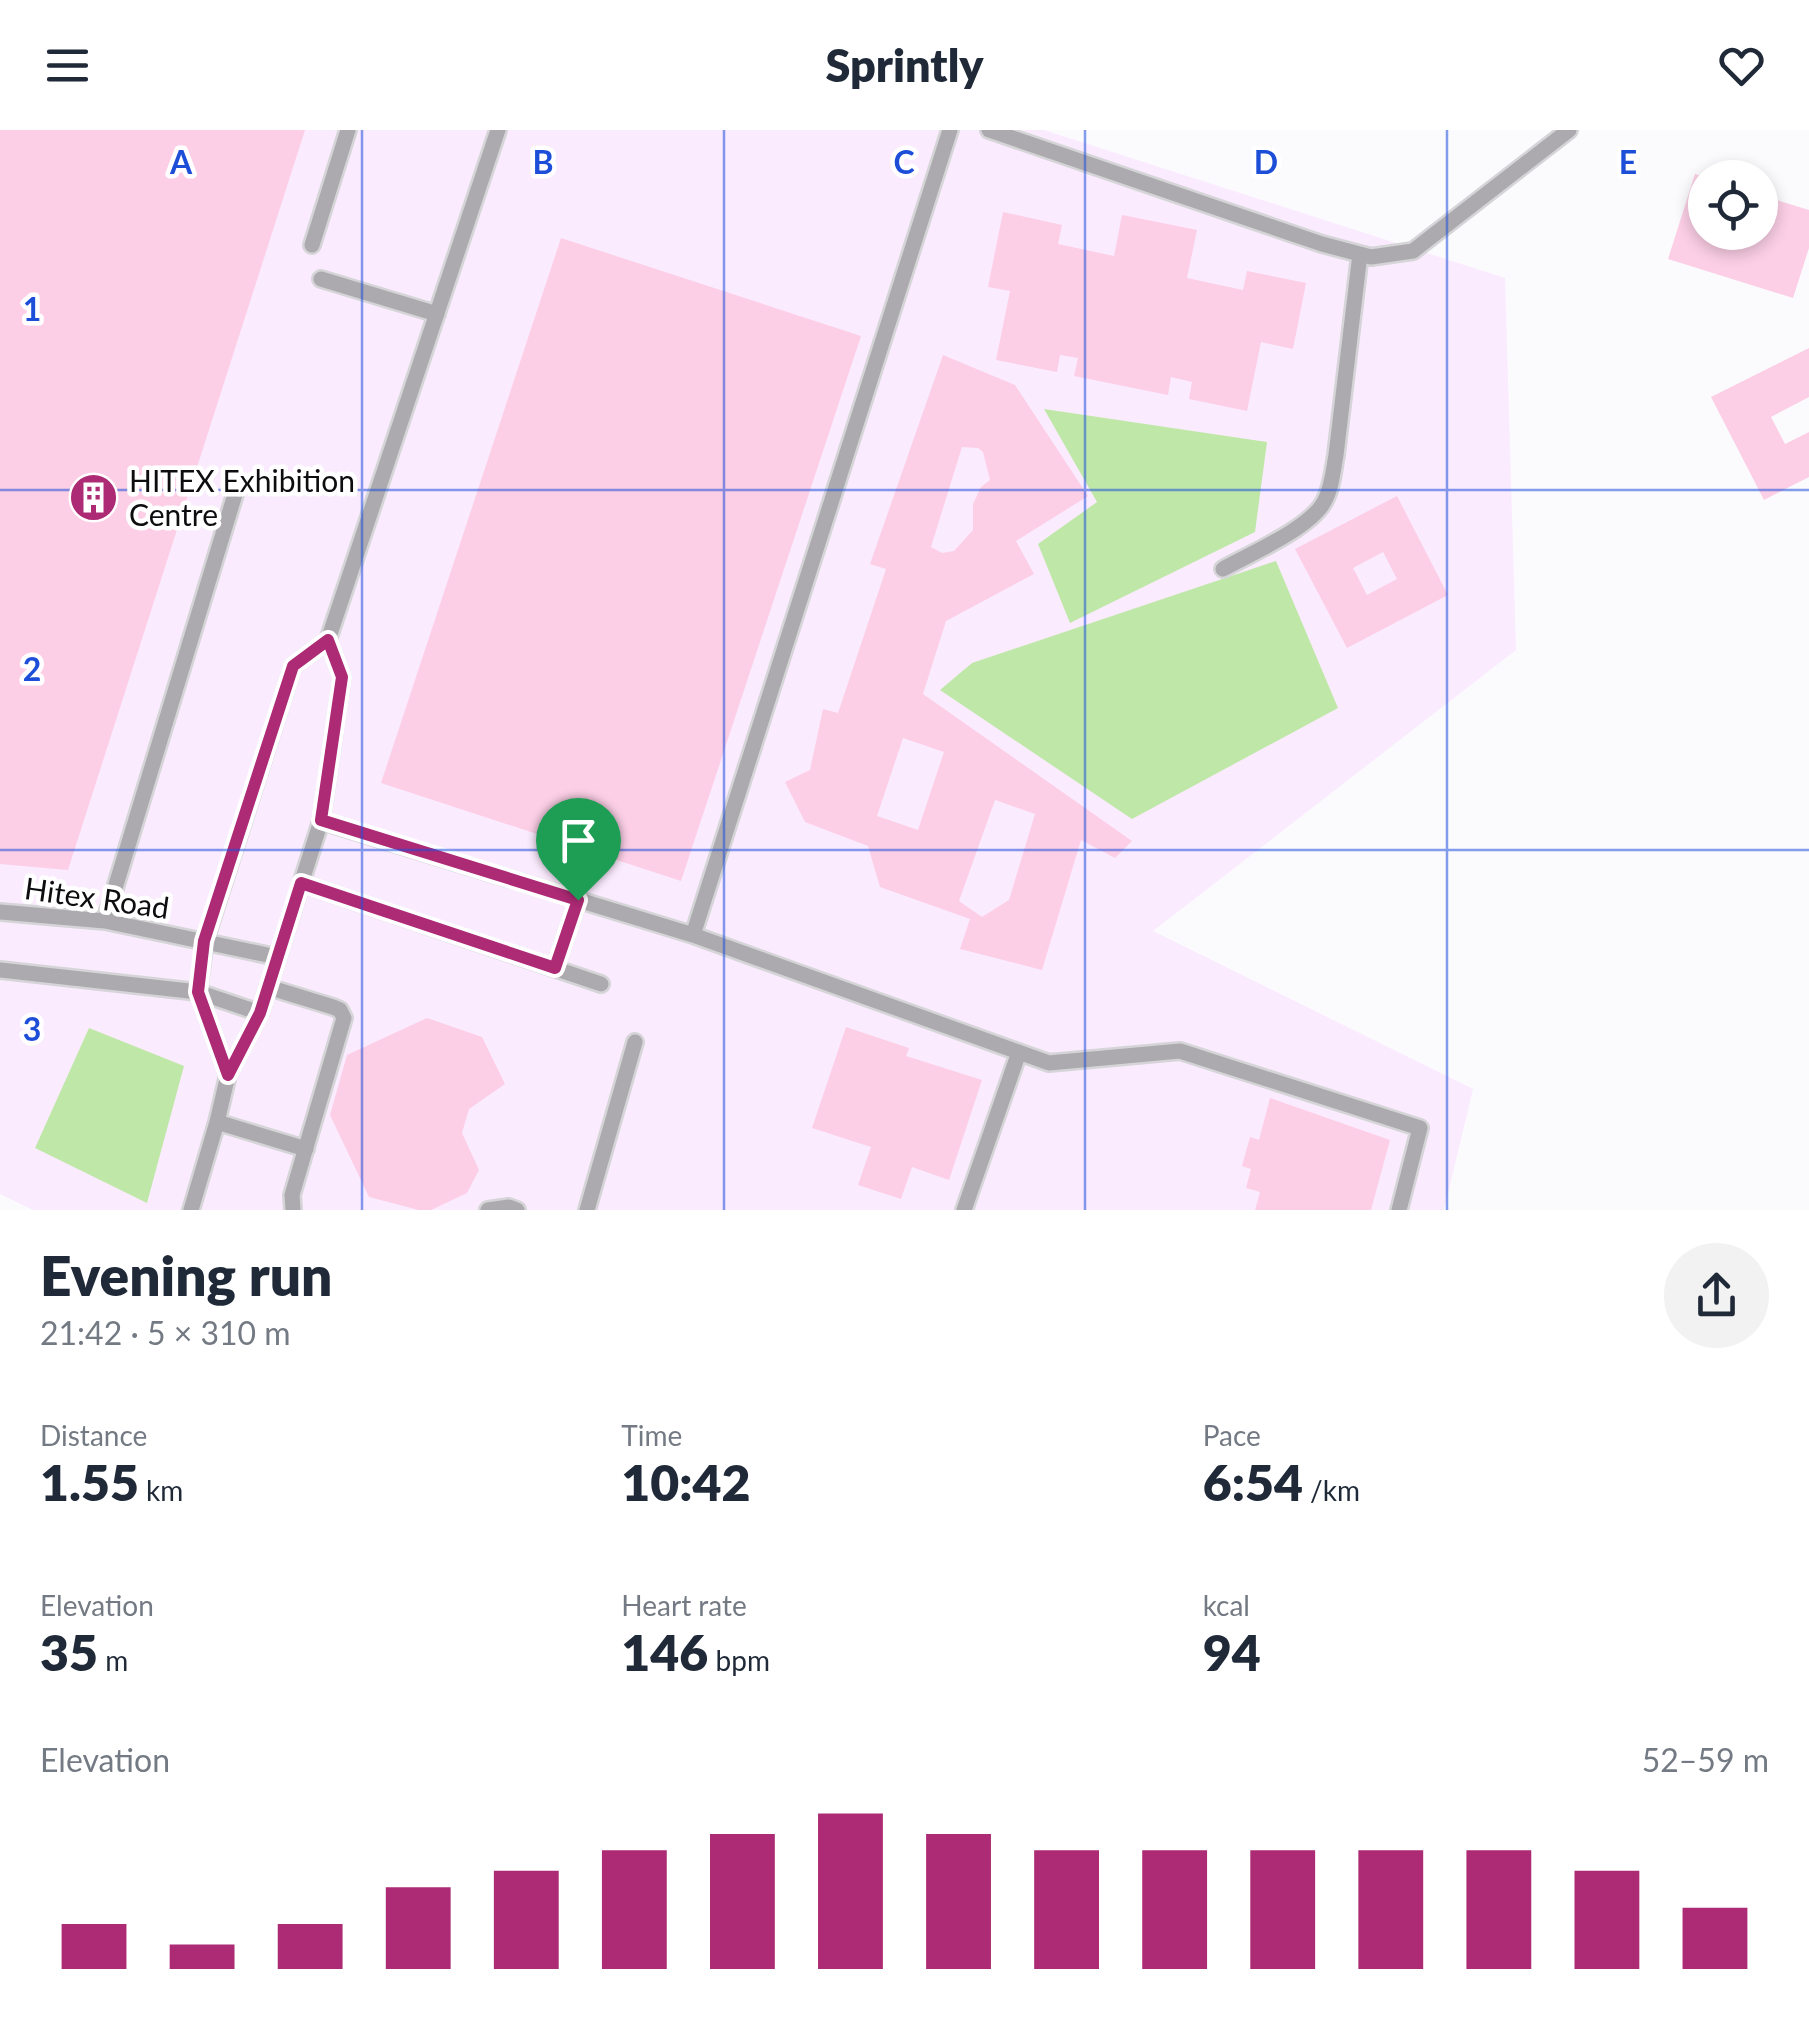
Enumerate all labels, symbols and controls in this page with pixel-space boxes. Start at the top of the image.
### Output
icon: menu [40,38,95,93]
text: Sprintly [825,38,984,92]
icon: heart [1714,38,1769,93]
text: A [169,142,193,181]
text: B [532,142,554,181]
text: C [893,142,915,181]
text: D [1254,142,1278,181]
text: E [1619,142,1637,181]
map controls [1688,160,1778,250]
button: locate [1688,160,1778,250]
text: 1 [23,289,41,328]
place label: HITEX Exhibition Centre [129,462,355,532]
building icon: HITEX Exhibition Centre [68,471,120,523]
text: 2 [23,649,41,688]
pin [536,798,621,901]
icon: arrive [551,813,606,868]
street label: Hitex Road [23,869,171,925]
text: 3 [23,1009,41,1048]
text: Evening run [40,1242,332,1308]
button: share [1664,1243,1769,1348]
text: 21:42 · 5 × 310 m [40,1313,291,1352]
text: Distance [40,1418,147,1452]
text: Time [621,1418,682,1452]
text: Pace [1203,1418,1261,1452]
text: 1.55 [40,1452,139,1512]
text: 10:42 [621,1452,751,1512]
text: 6:54 [1203,1452,1303,1512]
text: km [139,1473,183,1507]
text: /km [1303,1473,1360,1507]
text: Elevation [40,1588,154,1622]
text: Heart rate [621,1588,747,1622]
text: kcal [1203,1588,1250,1622]
text: 35 [40,1622,98,1682]
text: 146 [621,1622,708,1682]
text: 94 [1203,1622,1261,1682]
text: m [98,1643,128,1677]
text: bpm [708,1643,770,1677]
text: Elevation [40,1740,170,1779]
text: 52–59 m [1642,1740,1769,1779]

